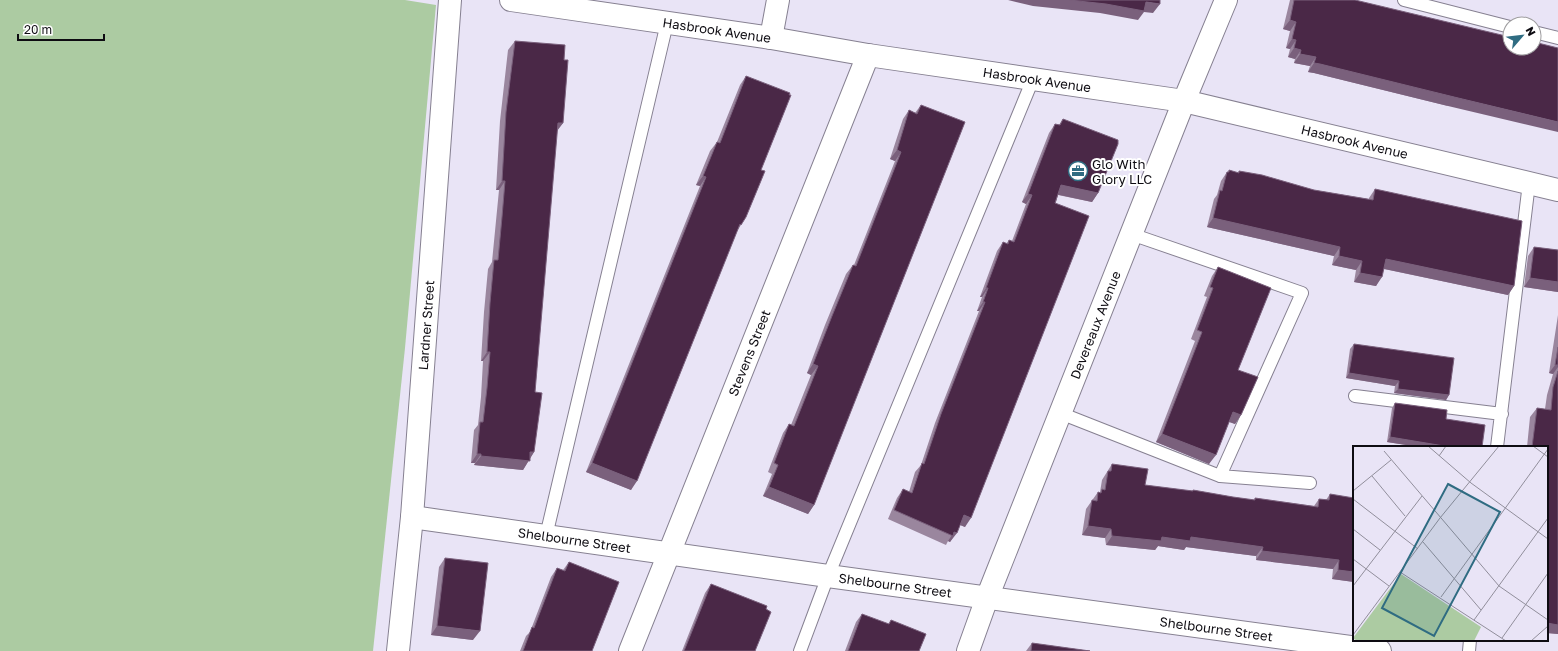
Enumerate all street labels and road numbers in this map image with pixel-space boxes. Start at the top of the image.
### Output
street label: Hasbrook Avenue [662,14,772,46]
street label: Hasbrook Avenue [982,64,1092,95]
street label: Hasbrook Avenue [1300,121,1410,162]
street label: Devereaux Avenue [1067,269,1124,381]
street label: Lardner Street [415,280,437,371]
street label: Stevens Street [725,307,773,398]
street label: Shelbourne Street [517,524,632,556]
street label: Shelbourne Street [838,570,953,601]
street label: Shelbourne Street [1159,613,1274,644]

